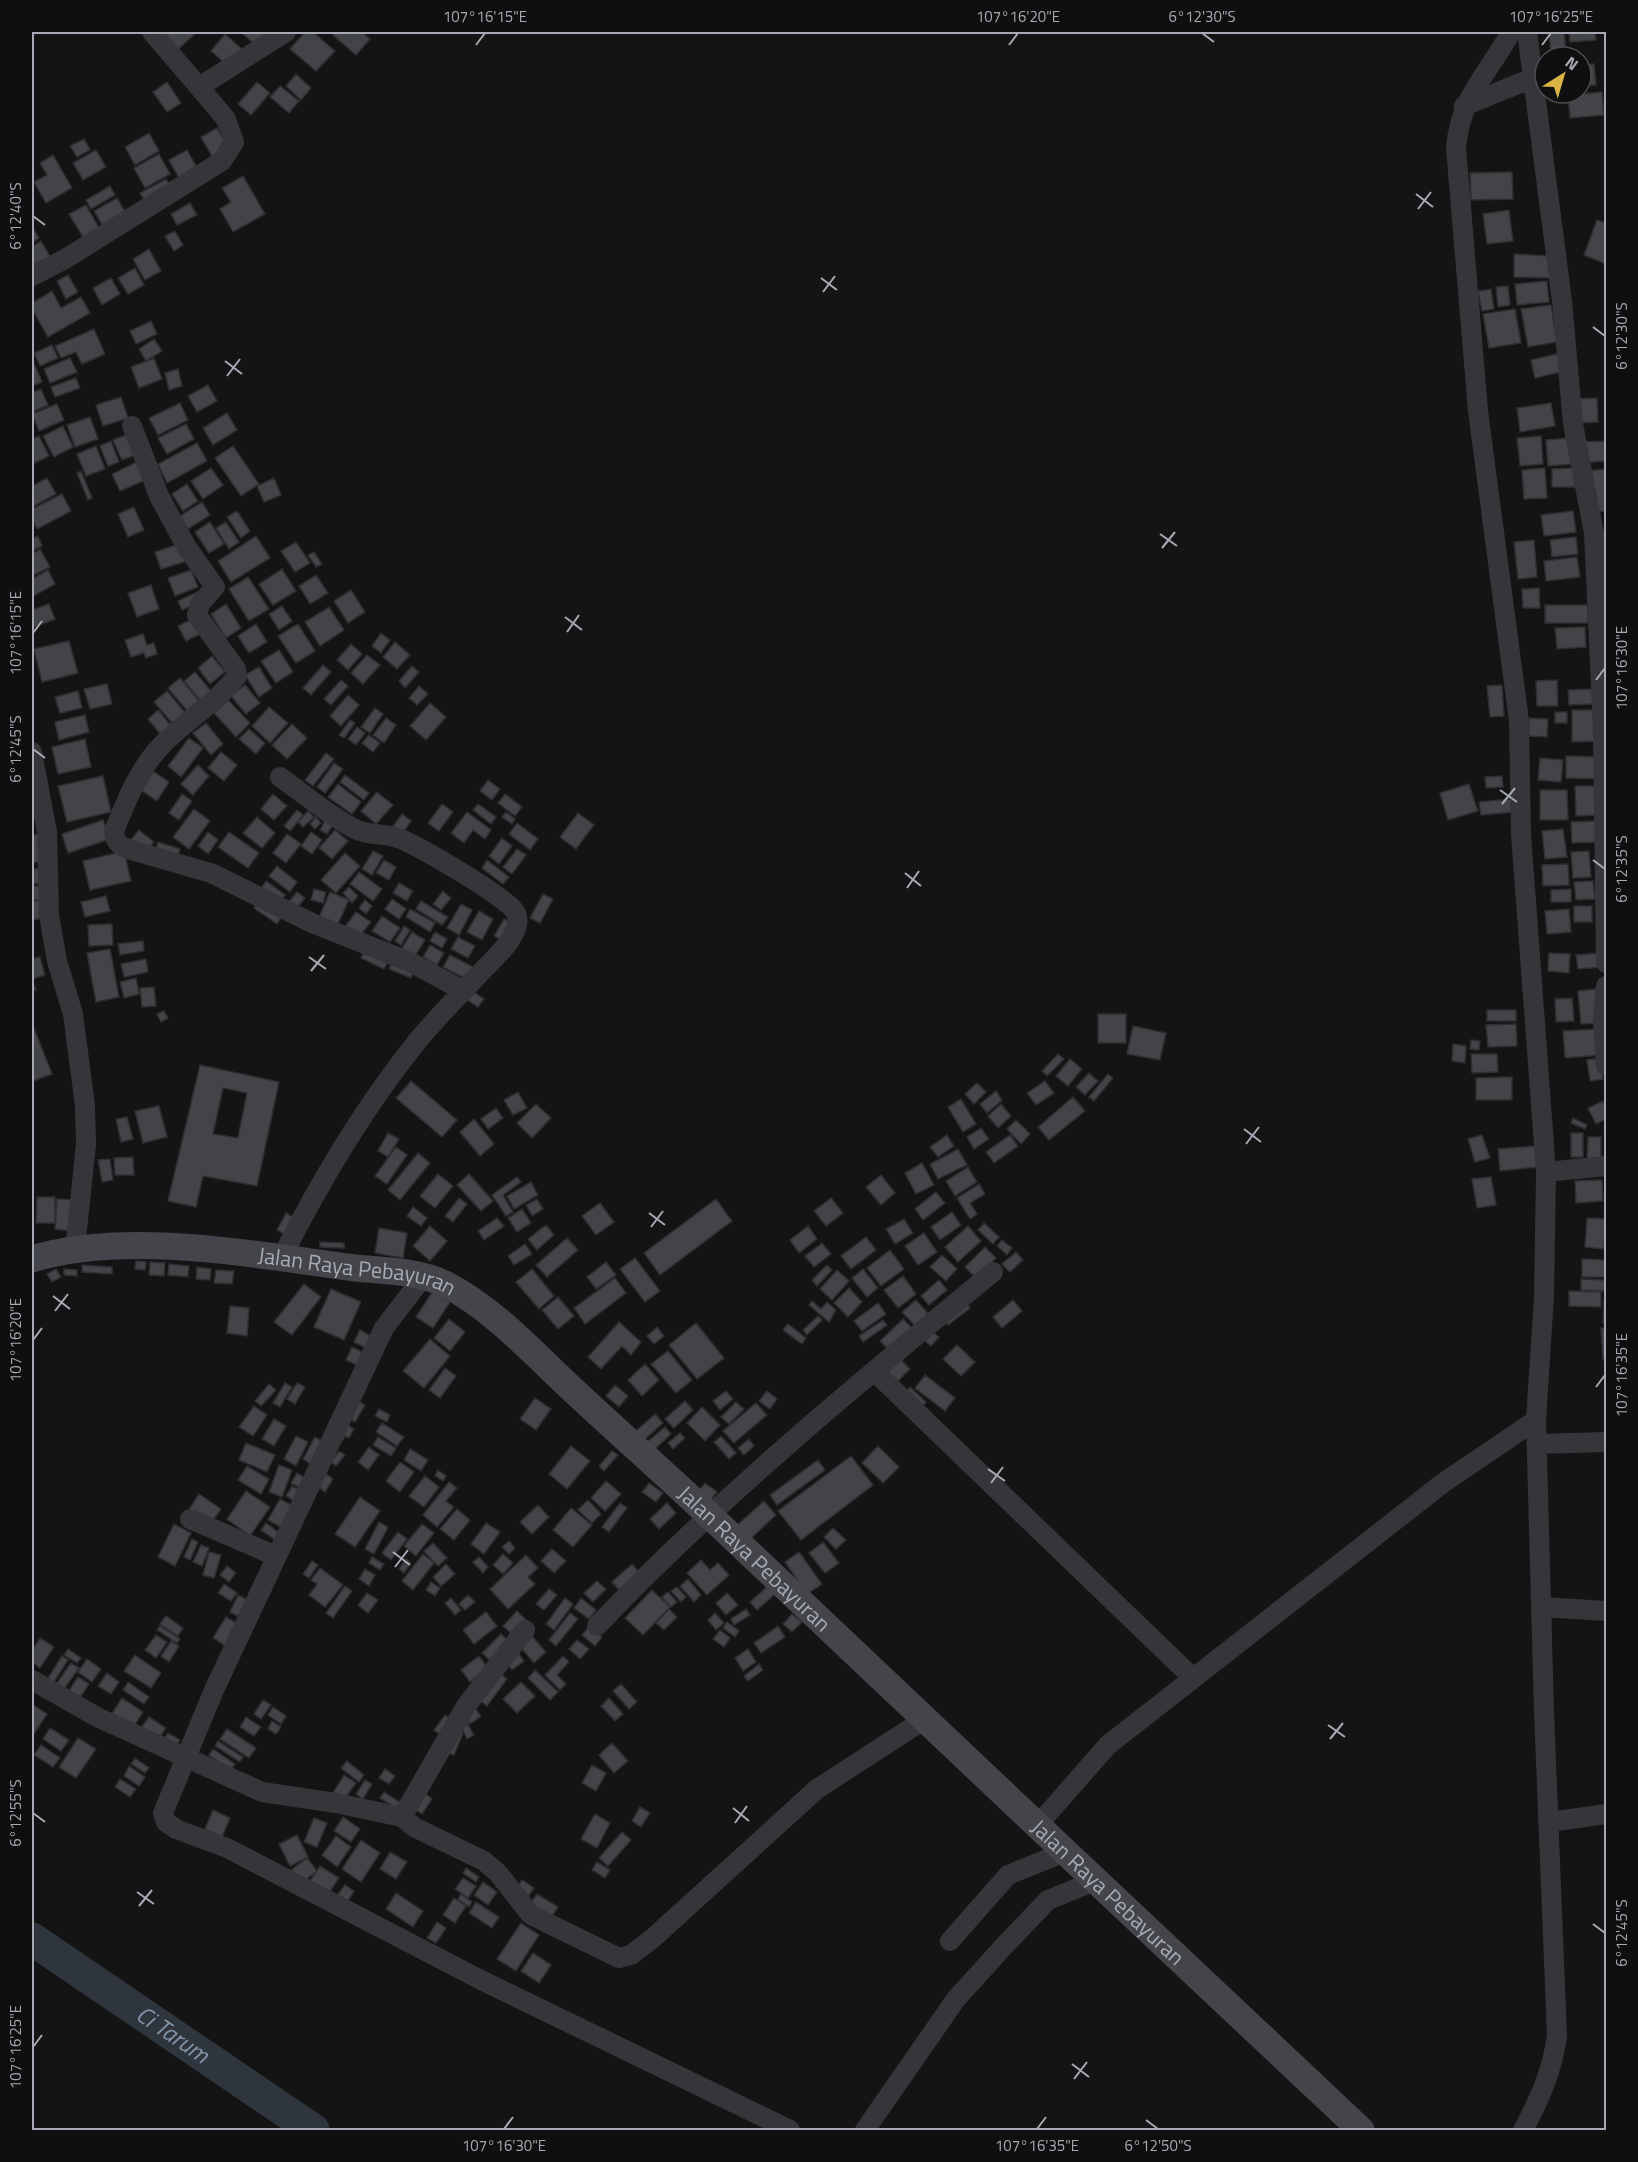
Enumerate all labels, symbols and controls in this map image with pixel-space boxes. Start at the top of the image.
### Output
text: 107°16'15"E [443,5,527,28]
text: 107°16'20"E [976,5,1060,28]
text: 6°12'30"S [1168,5,1236,28]
text: 107°16'25"E [1509,5,1593,28]
north arrow [1533,45,1593,105]
text: N [1560,50,1584,76]
text: 6°12'40"S [4,182,27,250]
text: 6°12'30"S [1610,302,1633,370]
text: 107°16'15"E [4,591,27,675]
text: 107°16'30"E [1610,626,1633,710]
text: 6°12'45"S [4,715,27,783]
text: 6°12'35"S [1610,835,1633,903]
street label: Jalan Raya Pebayuran [256,1238,463,1304]
text: 107°16'20"E [4,1298,27,1382]
text: 107°16'35"E [1610,1333,1633,1417]
street label: Jalan Raya Pebayuran [670,1477,839,1640]
text: 6°12'55"S [4,1779,27,1847]
street label: Jalan Raya Pebayuran [1023,1811,1193,1973]
text: 6°12'45"S [1610,1899,1633,1967]
water label: Ci Tarum [129,1996,218,2072]
text: 107°16'25"E [4,2005,27,2089]
text: 107°16'30"E [462,2134,546,2157]
text: 107°16'35"E [995,2134,1079,2157]
text: 6°12'50"S [1124,2134,1192,2157]

